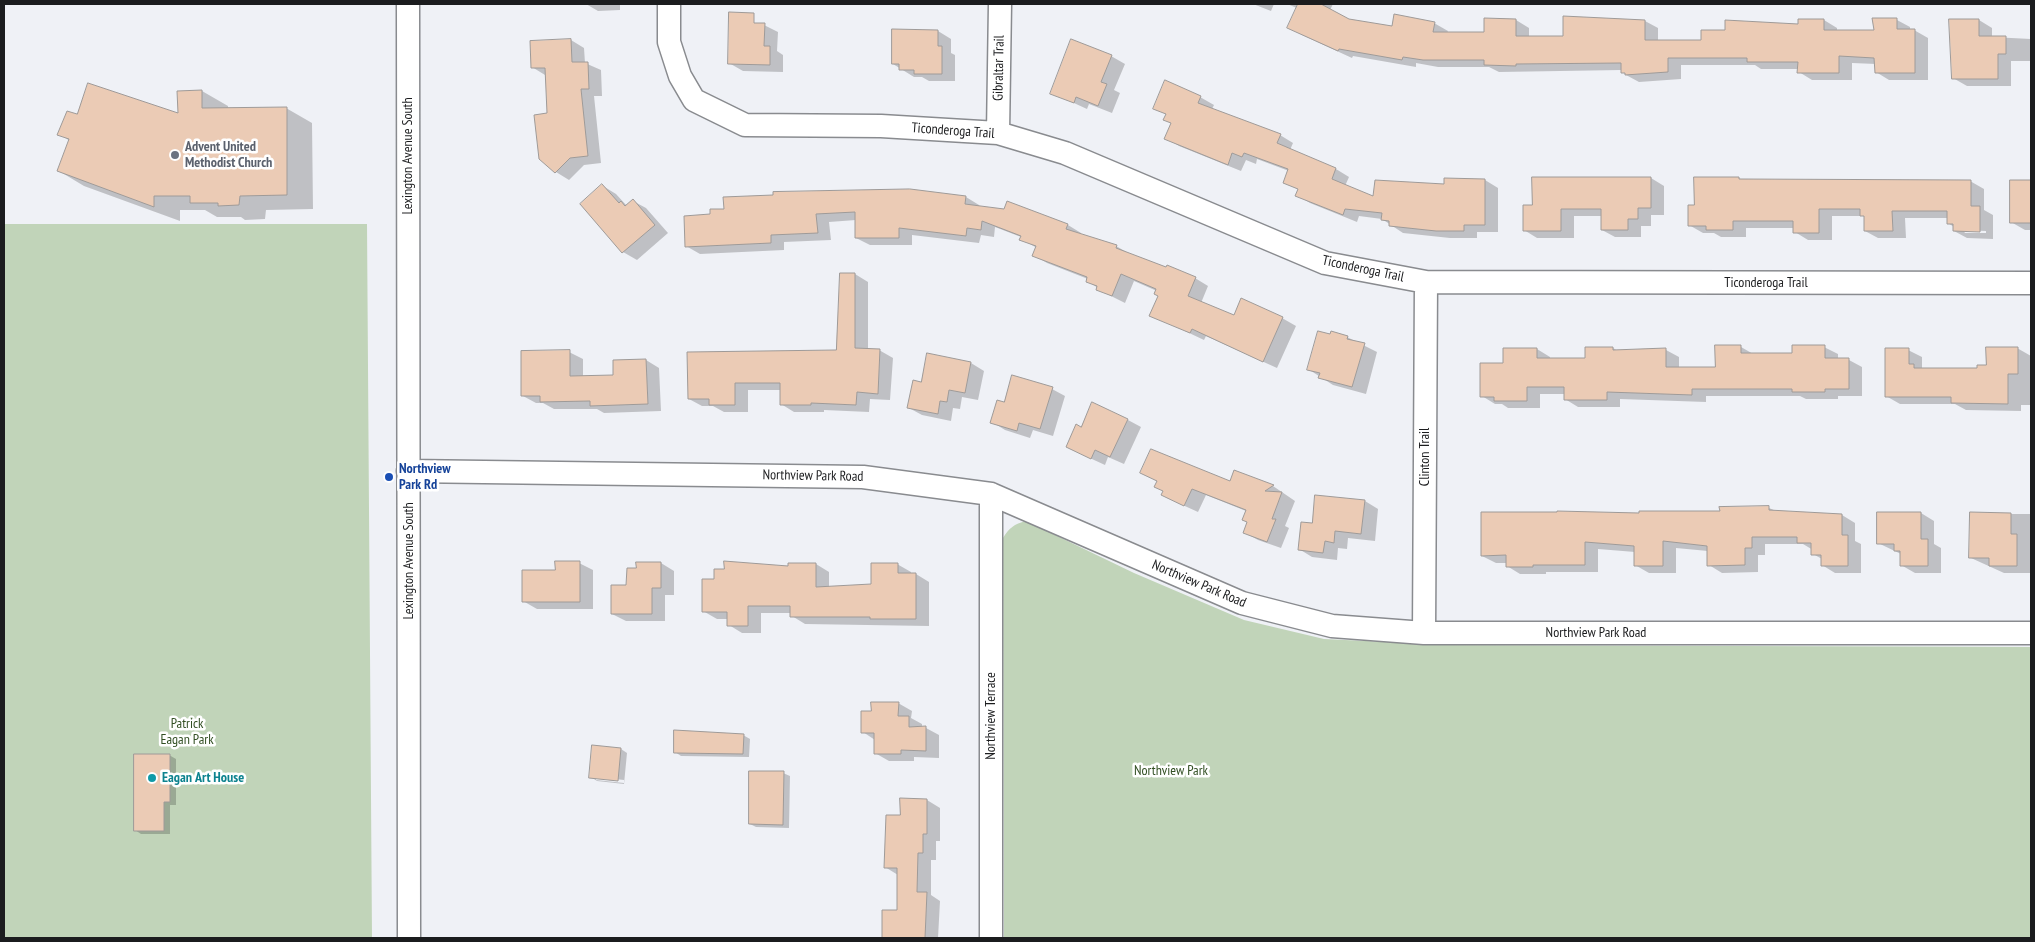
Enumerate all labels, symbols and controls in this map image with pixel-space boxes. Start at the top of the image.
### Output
street label: Gibraltar Trail [990,35,1008,101]
street label: Lexington Avenue South [400,97,416,215]
street label: Ticonderoga Trail [911,120,995,142]
place label: Advent United Methodist Church [185,139,272,172]
marker: Advent United Methodist Church [169,149,181,161]
street label: Ticonderoga Trail [1320,252,1406,286]
street label: Ticonderoga Trail [1724,275,1808,291]
street label: Clinton Trail [1417,428,1433,486]
place label: Northview Park Rd [399,461,451,494]
street label: Northview Park Road [762,467,864,485]
marker: Northview Park Rd [383,471,395,483]
street label: Lexington Avenue South [401,502,417,620]
street label: Northview Park Road [1149,557,1249,611]
street label: Northview Park Road [1546,625,1646,641]
street label: Northview Terrace [983,672,999,760]
park label: Patrick Eagan Park [160,716,214,749]
park label: Northview Park [1134,763,1208,779]
place label: Eagan Art House [162,770,244,786]
marker: Eagan Art House [146,772,158,784]

